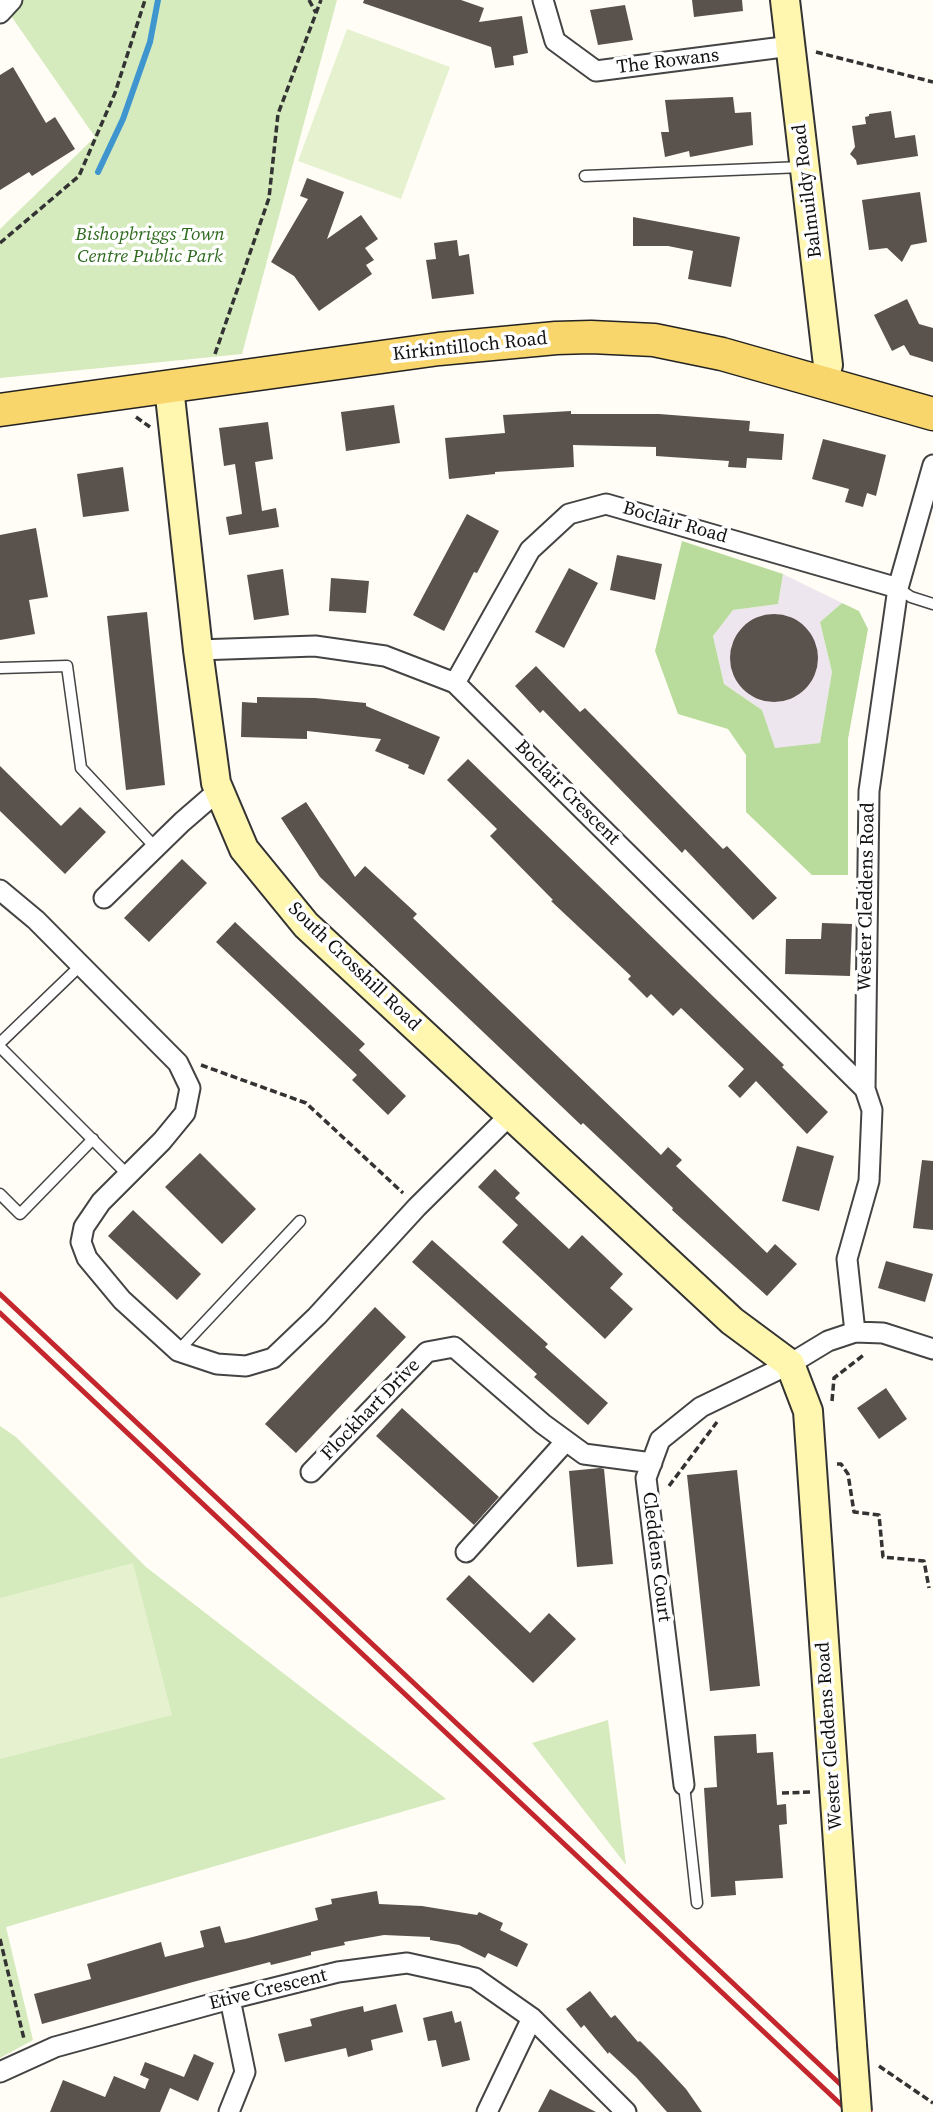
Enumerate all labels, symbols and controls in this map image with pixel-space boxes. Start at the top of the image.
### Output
street label: The Rowans [615,44,721,80]
street label: Balmuildy Road [788,123,828,259]
park label: Bishopbriggs Town Centre Public Park [75,224,225,268]
street label: Kirkintilloch Road [392,328,548,366]
street label: Boclair Road [620,497,730,549]
street label: Boclair Crescent [510,736,624,850]
street label: Wester Cleddens Road [854,802,880,992]
street label: South Crosshill Road [283,898,425,1036]
street label: Flockhart Drive [317,1354,425,1466]
street label: Cleddens Court [637,1491,675,1623]
street label: Wester Cleddens Road [812,1641,848,1831]
street label: Etive Crescent [207,1964,329,2016]

